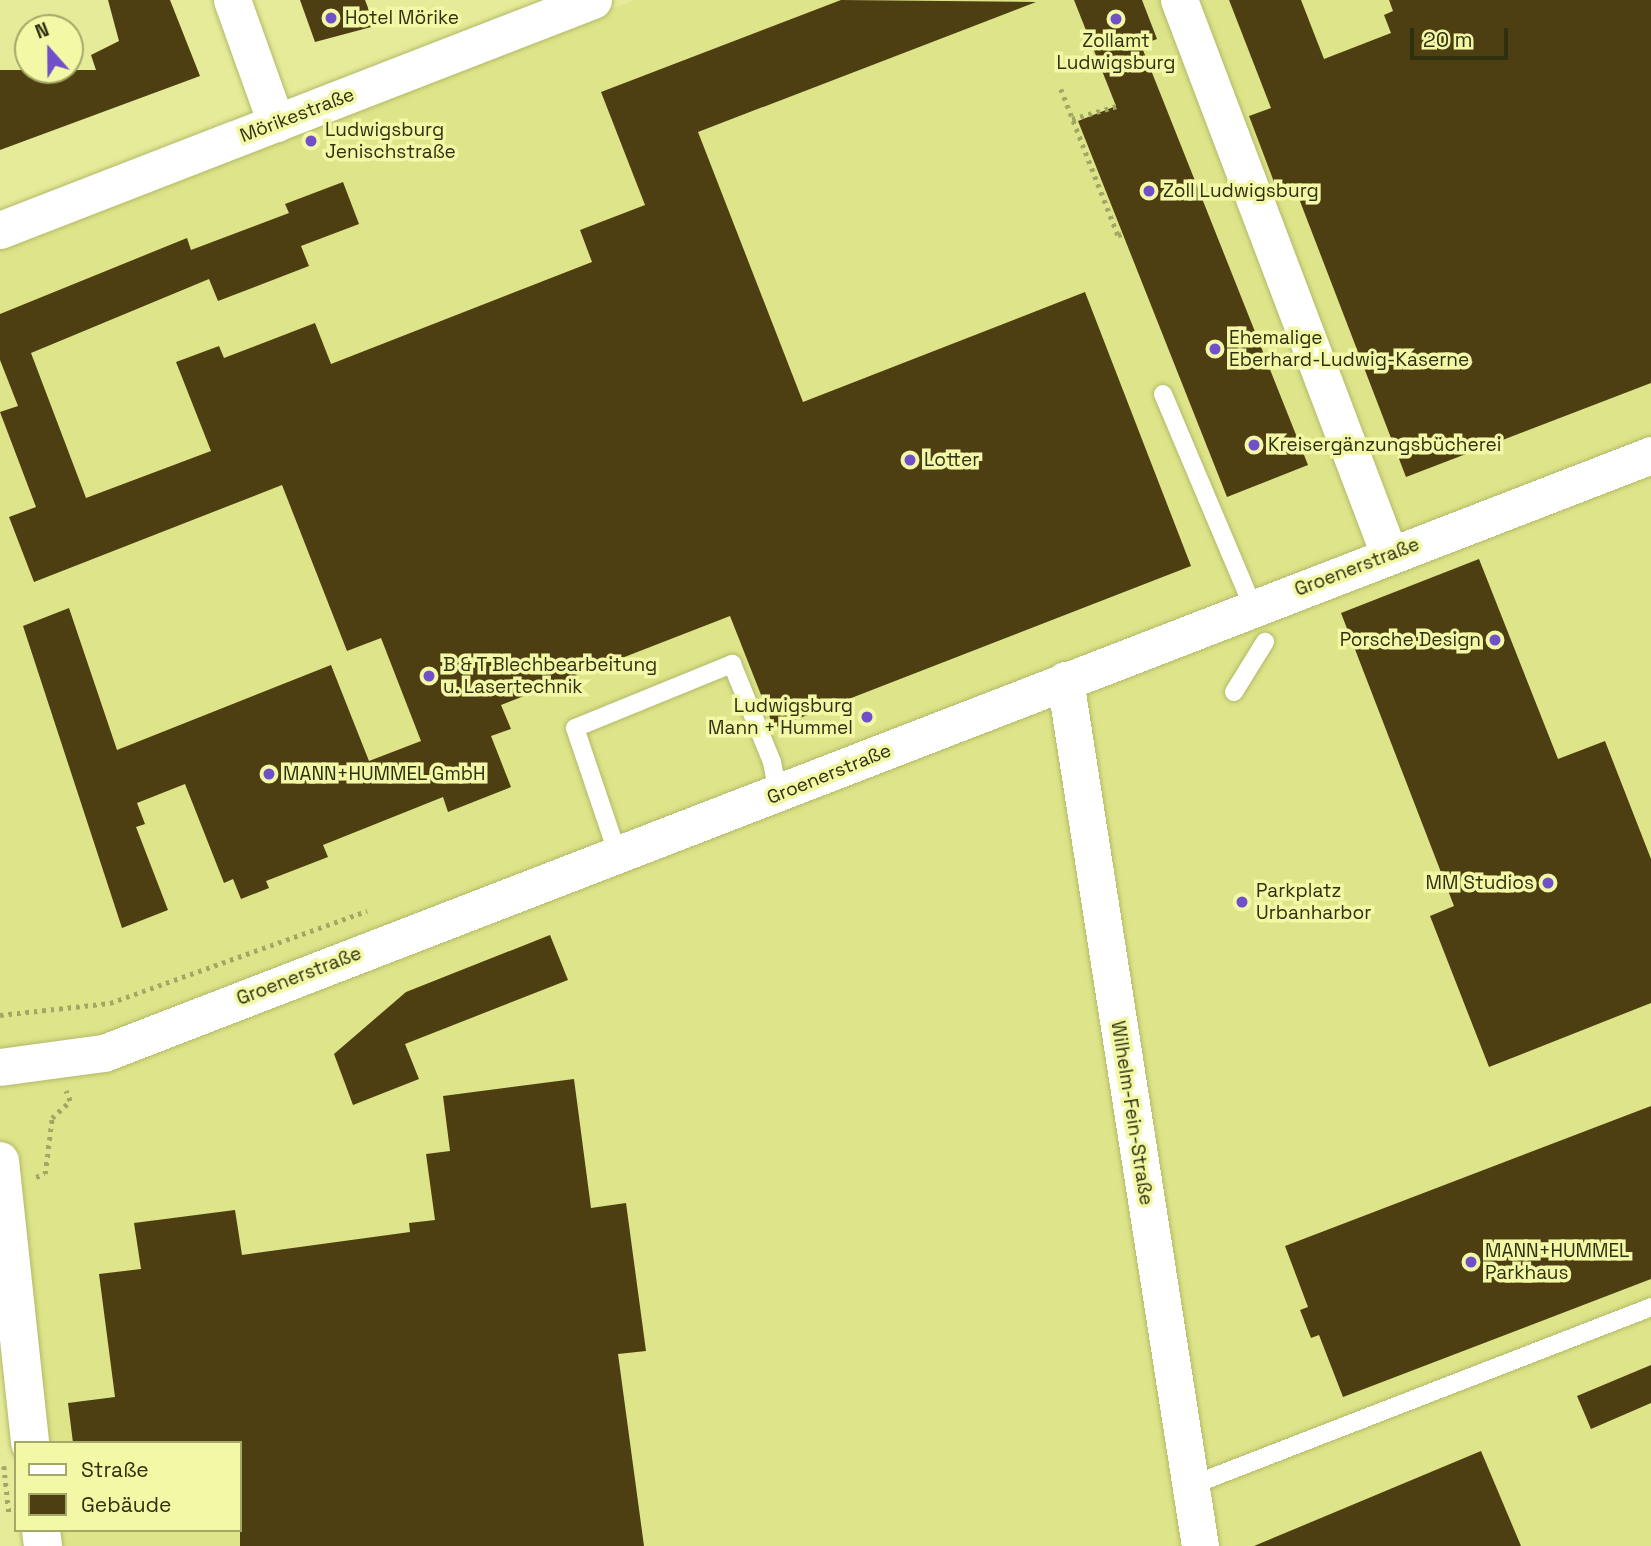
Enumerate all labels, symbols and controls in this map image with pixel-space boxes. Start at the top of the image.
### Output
place label: Hotel Mörike [345,7,459,29]
marker: Hotel Mörike [323,10,339,26]
marker: Zollamt Ludwigsburg [1108,11,1124,27]
north arrow [14,14,84,84]
scale bar [1413,14,1511,58]
text: N [32,17,52,45]
text: 20 m [1423,26,1473,53]
place label: Zollamt Ludwigsburg [1056,30,1176,74]
street label: Mörikestraße [237,83,357,147]
place label: Ludwigsburg Jenischstraße [325,119,456,163]
marker: Ludwigsburg Jenischstraße [303,133,319,149]
place label: Zoll Ludwigsburg [1163,180,1319,202]
marker: Zoll Ludwigsburg [1141,183,1157,199]
place label: Ehemalige Eberhard-Ludwig-Kaserne [1229,327,1469,371]
marker: Ehemalige Eberhard-Ludwig-Kaserne [1207,341,1223,357]
place label: Kreisergänzungsbücherei [1268,434,1501,456]
marker: Kreisergänzungsbücherei [1246,437,1262,453]
place label: Lotter [924,449,979,471]
marker: Lotter [902,452,918,468]
street label: Groenerstraße [1291,533,1423,601]
place label: Porsche Design [1340,629,1481,651]
marker: Porsche Design [1487,632,1503,648]
place label: B & T Blechbearbeitung u. Lasertechnik [443,654,658,698]
marker: B & T Blechbearbeitung u. Lasertechnik [421,668,437,684]
place label: Ludwigsburg Mann + Hummel [708,695,853,739]
marker: Ludwigsburg Mann + Hummel [859,709,875,725]
street label: Groenerstraße [764,739,894,809]
place label: MANN+HUMMEL GmbH [283,763,486,785]
marker: MANN+HUMMEL GmbH [261,766,277,782]
place label: MM Studios [1426,872,1534,894]
marker: MM Studios [1540,875,1556,891]
place label: Parkplatz Urbanharbor [1256,880,1372,924]
marker: Parkplatz Urbanharbor [1234,894,1250,910]
street label: Groenerstraße [233,942,365,1010]
street label: Wilhelm-Fein-Straße [1106,1019,1158,1207]
place label: MANN+HUMMEL Parkhaus [1485,1240,1629,1284]
marker: MANN+HUMMEL Parkhaus [1463,1254,1479,1270]
legend [14,1441,242,1532]
text: Straße [81,1456,149,1483]
text: Gebäude [81,1491,171,1518]

